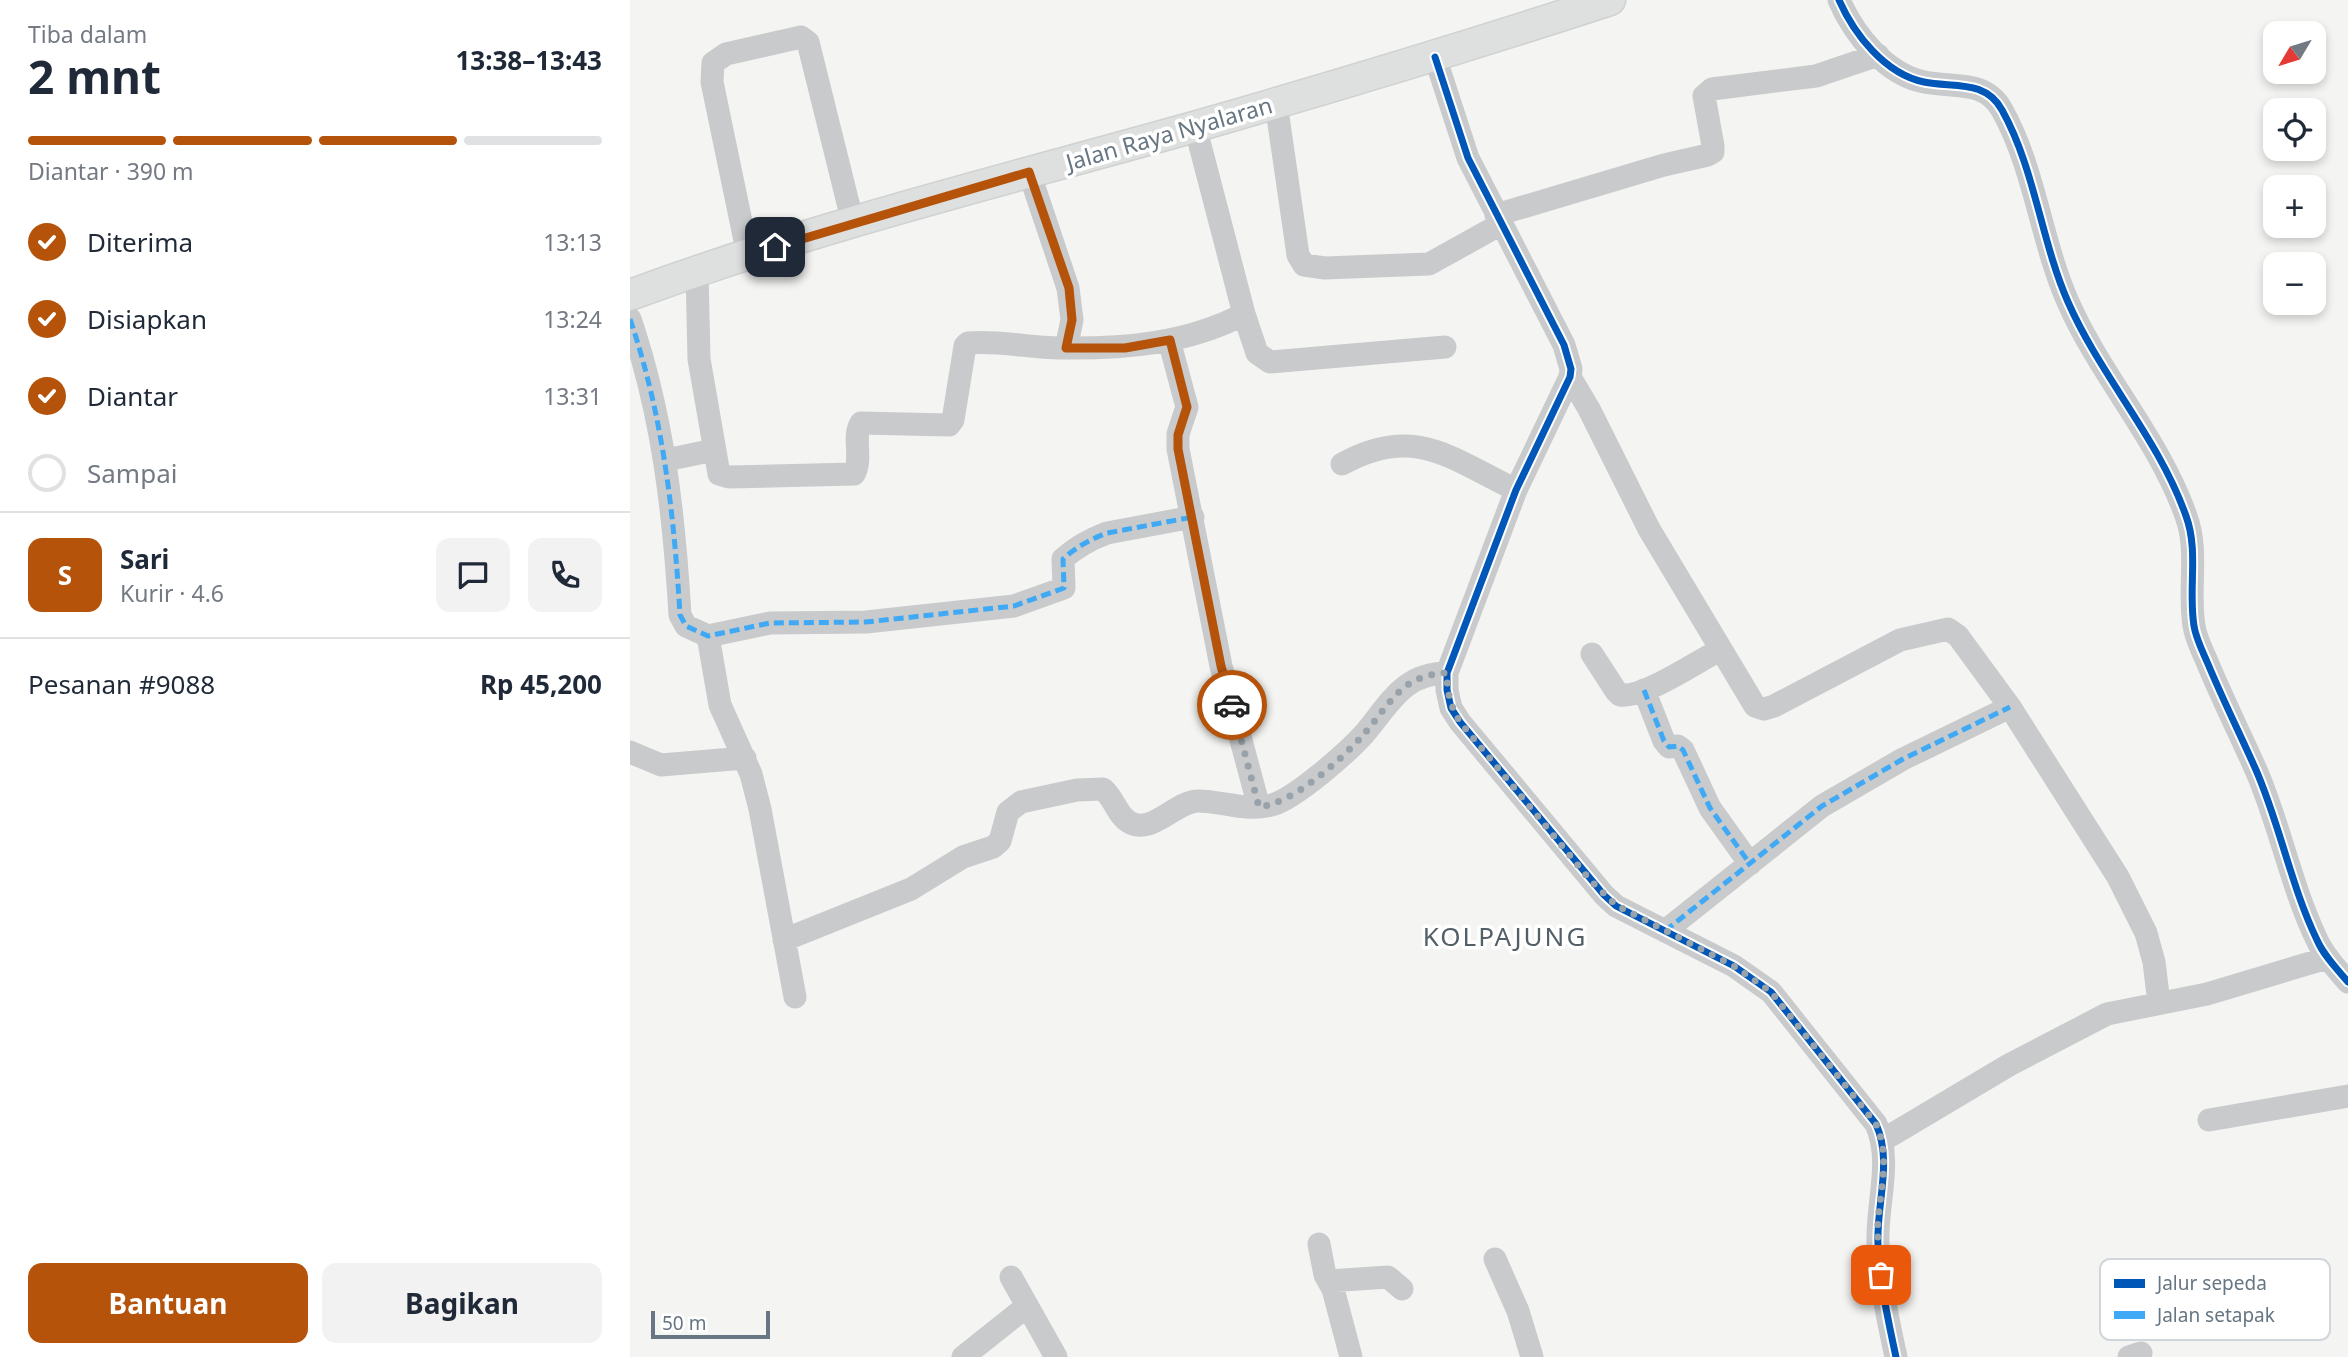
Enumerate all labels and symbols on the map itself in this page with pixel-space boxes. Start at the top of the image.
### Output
north arrow [2263,21,2326,84]
street label: Jalan Raya Nyalaran [1060,88,1276,178]
pin [745,217,805,277]
courier [1197,670,1267,740]
district label: KOLPAJUNG [1423,918,1587,954]
pin [1851,1245,1911,1305]
legend [2100,1259,2330,1340]
text: Jalur sepeda [2155,1270,2267,1296]
text: Jalan setapak [2155,1302,2275,1328]
scale bar [651,1308,770,1340]

